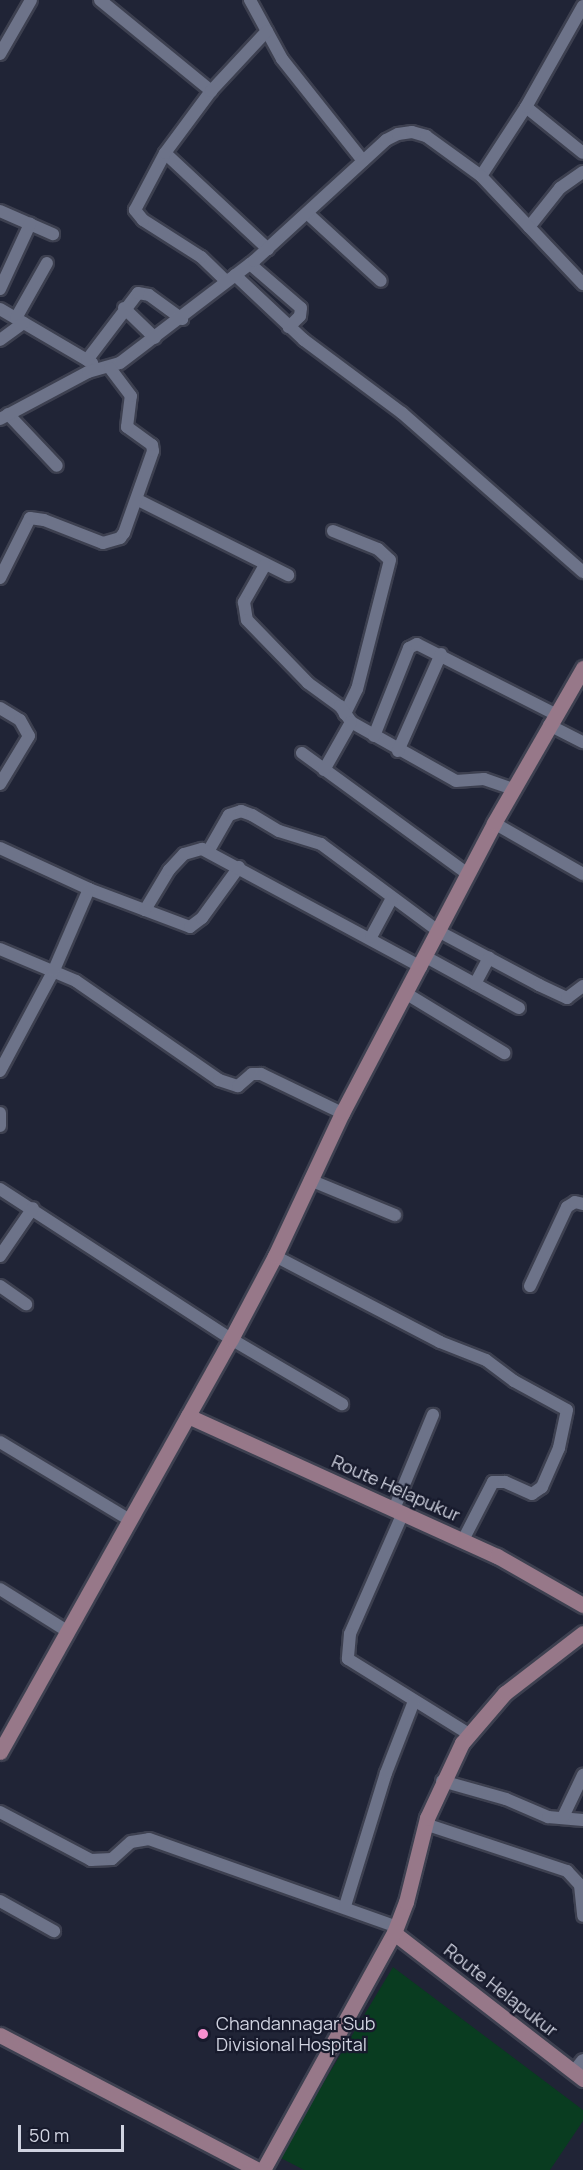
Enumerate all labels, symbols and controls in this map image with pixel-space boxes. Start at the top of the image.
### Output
street label: Route Helapukur [329,1450,463,1526]
street label: Route Helapukur [440,1939,562,2041]
place label: Chandannagar Sub Divisional Hospital [216,2013,375,2056]
marker: Chandannagar Sub Divisional Hospital [194,2025,212,2043]
scale bar [21,2113,128,2151]
text: 50 m [29,2123,69,2147]

